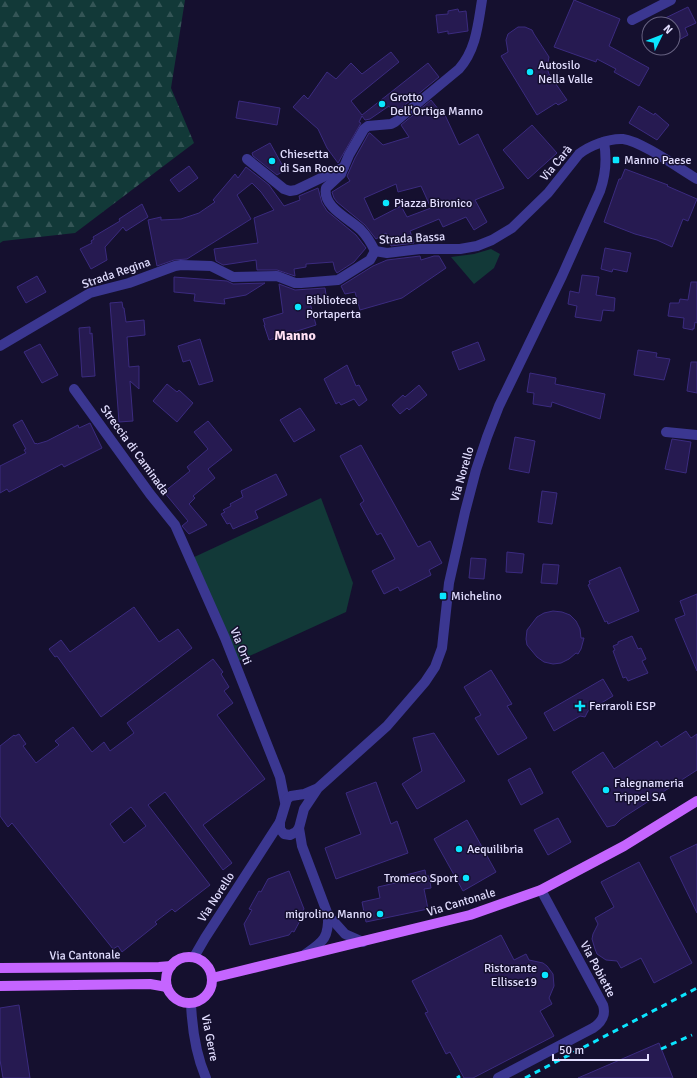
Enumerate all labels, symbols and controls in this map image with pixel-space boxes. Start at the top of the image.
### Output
north arrow [641,16,681,56]
text: N [661,22,675,37]
place label: Autosilo Nella Valle [538,58,593,87]
marker: Autosilo Nella Valle [525,67,535,77]
place label: Grotto Dell'Ortiga Manno [390,90,483,119]
marker: Grotto Dell'Ortiga Manno [377,99,387,109]
street label: Via Carà [537,142,576,184]
place label: Chiesetta di San Rocco [280,147,345,176]
place label: Manno Paese [624,153,692,168]
marker: Manno Paese [611,155,621,165]
marker: Chiesetta di San Rocco [267,156,277,166]
place label: Piazza Bironico [394,196,472,211]
marker: Piazza Bironico [381,198,391,208]
street label: Strada Bassa [379,229,445,248]
street label: Strada Regina [80,255,152,292]
place label: Biblioteca Portaperta [306,293,361,322]
marker: Biblioteca Portaperta [293,302,303,312]
district label: Manno [274,327,316,344]
street label: Streccia di Caminada [97,402,172,498]
street label: Via Norello [447,445,477,503]
place label: Michelino [451,589,502,604]
marker: Michelino [438,591,448,601]
street label: Via Orti [226,625,255,667]
place label: Ferraroli ESP [589,699,656,714]
marker: Ferraroli ESP [574,700,586,712]
place label: Falegnameria Trippel SA [614,776,684,805]
marker: Falegnameria Trippel SA [601,785,611,795]
place label: Aequilibria [467,842,523,857]
marker: Aequilibria [454,844,464,854]
street label: Via Norello [195,869,238,925]
place label: Tromeco Sport [384,871,458,886]
marker: Tromeco Sport [461,873,471,883]
street label: Via Cantonale [425,885,497,920]
place label: migrolino Manno [285,907,372,922]
marker: migrolino Manno [375,909,385,919]
street label: Via Pobiette [577,939,619,1000]
street label: Via Cantonale [49,947,121,964]
place label: Ristorante Ellisse19 [484,961,537,990]
marker: Ristorante Ellisse19 [540,970,550,980]
street label: Via Gerre [198,1013,221,1063]
scale bar [553,1036,648,1062]
text: 50 m [559,1043,584,1058]

